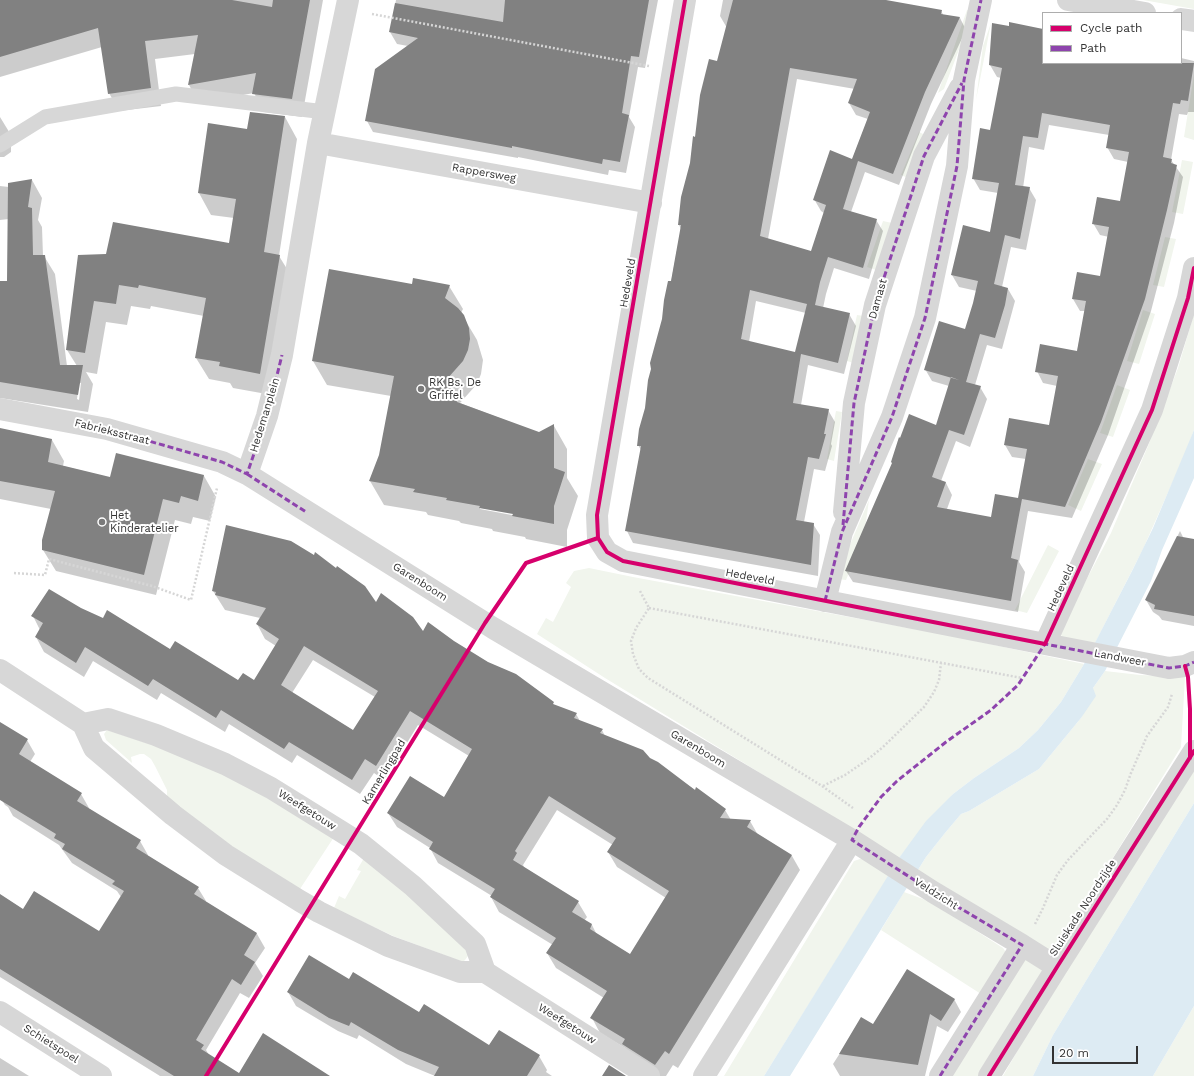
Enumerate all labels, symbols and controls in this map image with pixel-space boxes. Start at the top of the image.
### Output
legend [1042,12,1182,64]
text: Cycle path [1080,21,1142,35]
text: Path [1080,41,1106,55]
street label: Rappersweg [451,161,517,185]
street label: Hedeveld [617,257,639,309]
street label: Damast [866,277,890,321]
street label: Hedemanplein [247,376,283,454]
place label: RK Bs. De Griffel [429,376,481,402]
marker: RK Bs. De Griffel [416,384,426,394]
street label: Fabrieksstraat [73,416,151,448]
place label: Het Kinderatelier [110,509,179,535]
marker: Het Kinderatelier [97,517,107,527]
street label: Garenboom [390,560,450,604]
street label: Hedeveld [1045,563,1077,613]
street label: Hedeveld [724,566,776,588]
street label: Landweer [1093,646,1147,670]
street label: Garenboom [668,727,728,771]
street label: Kamerlingpad [359,737,409,807]
street label: Weefgetouw [275,787,339,833]
street label: Sluiskade Noordzijde [1047,857,1119,959]
street label: Veldzicht [911,875,961,913]
street label: Weefgetouw [535,1001,599,1047]
street label: Schietspoel [21,1022,81,1066]
scale bar [1054,1038,1140,1064]
text: 20 m [1059,1046,1089,1060]

